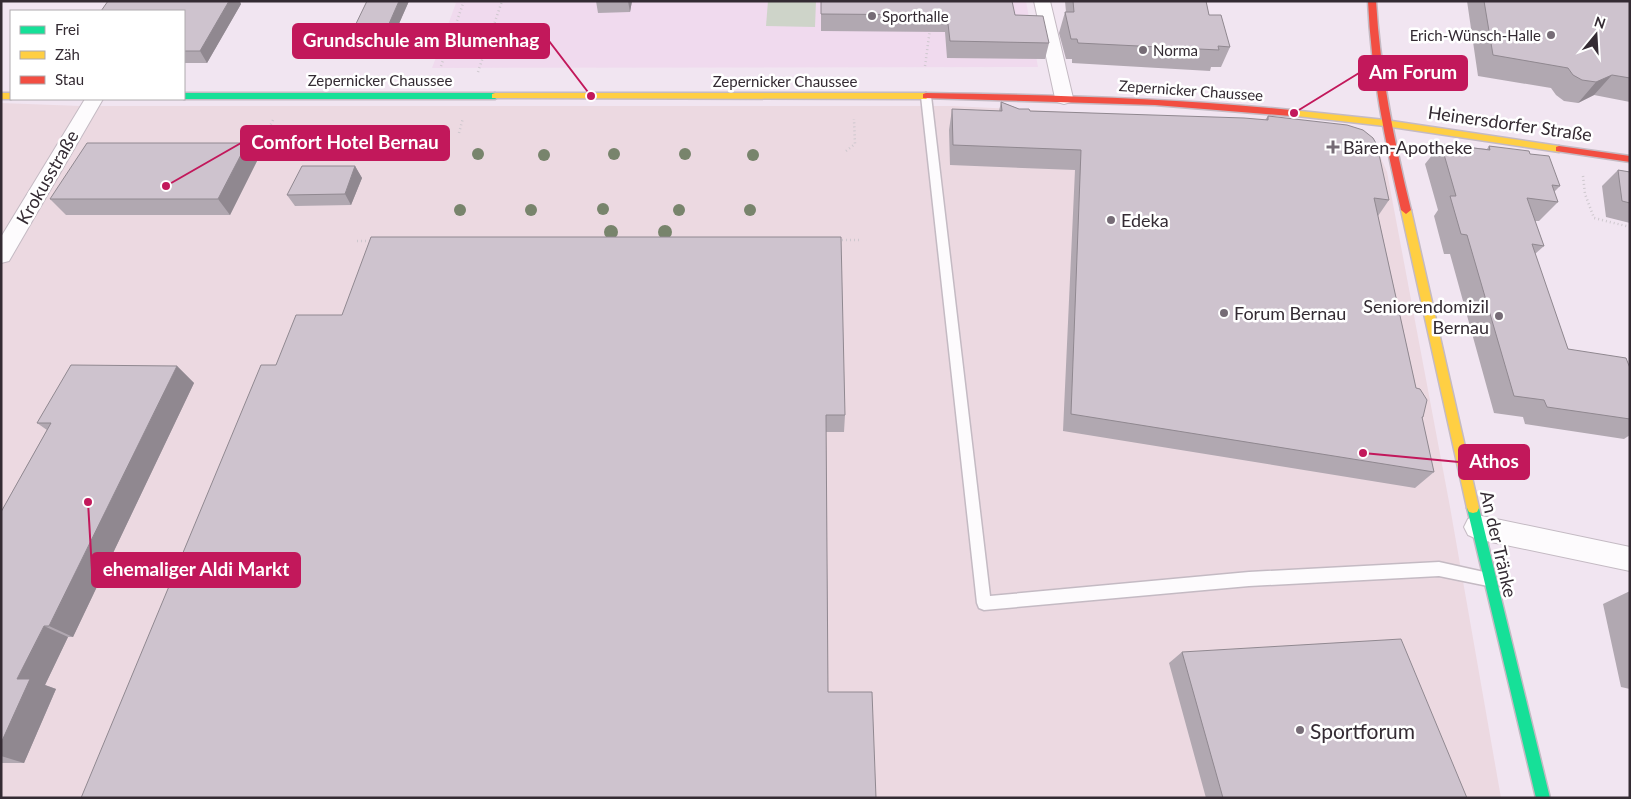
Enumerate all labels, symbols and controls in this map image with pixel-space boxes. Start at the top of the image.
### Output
place label: Sporthalle [882,7,949,25]
legend [10,10,185,100]
marker: Sporthalle [866,10,878,22]
north arrow [1571,10,1621,60]
text: N [1592,12,1608,32]
text: Frei [55,20,80,38]
callout: Grundschule am Blumenhag [293,24,549,58]
place label: Erich-Wünsch-Halle [1410,26,1541,44]
text: Grundschule am Blumenhag [303,28,539,51]
marker: Erich-Wünsch-Halle [1545,29,1557,41]
place label: Norma [1153,41,1198,59]
marker: Norma [1137,44,1149,56]
text: Zäh [55,45,80,63]
callout: Am Forum [1359,56,1467,90]
text: Am Forum [1368,60,1457,83]
text: Stau [55,70,84,88]
street label: Zepernicker Chaussee [308,71,452,89]
street label: Zepernicker Chaussee [713,72,857,90]
street label: Zepernicker Chaussee [1118,76,1264,104]
street label: Heinersdorfer Straße [1427,101,1593,145]
street label: Krokusstraße [11,126,83,228]
callout: Comfort Hotel Bernau [241,126,449,160]
text: Comfort Hotel Bernau [251,130,439,153]
place label: Bären-Apotheke [1343,136,1472,158]
marker: Bären-Apotheke [1327,141,1339,153]
place label: Edeka [1121,209,1169,231]
marker: Edeka [1105,214,1117,226]
place label: Seniorendomizil Bernau [1363,295,1489,338]
place label: Forum Bernau [1234,302,1346,324]
marker: Forum Bernau [1218,307,1230,319]
marker: Seniorendomizil Bernau [1493,310,1505,322]
callout: Athos [1459,445,1529,479]
text: Athos [1468,449,1519,472]
street label: An der Tränke [1476,489,1522,599]
callout: ehemaliger Aldi Markt [92,553,300,587]
text: ehemaliger Aldi Markt [103,557,289,580]
place label: Sportforum [1310,718,1415,743]
marker: Sportforum [1294,724,1306,736]

